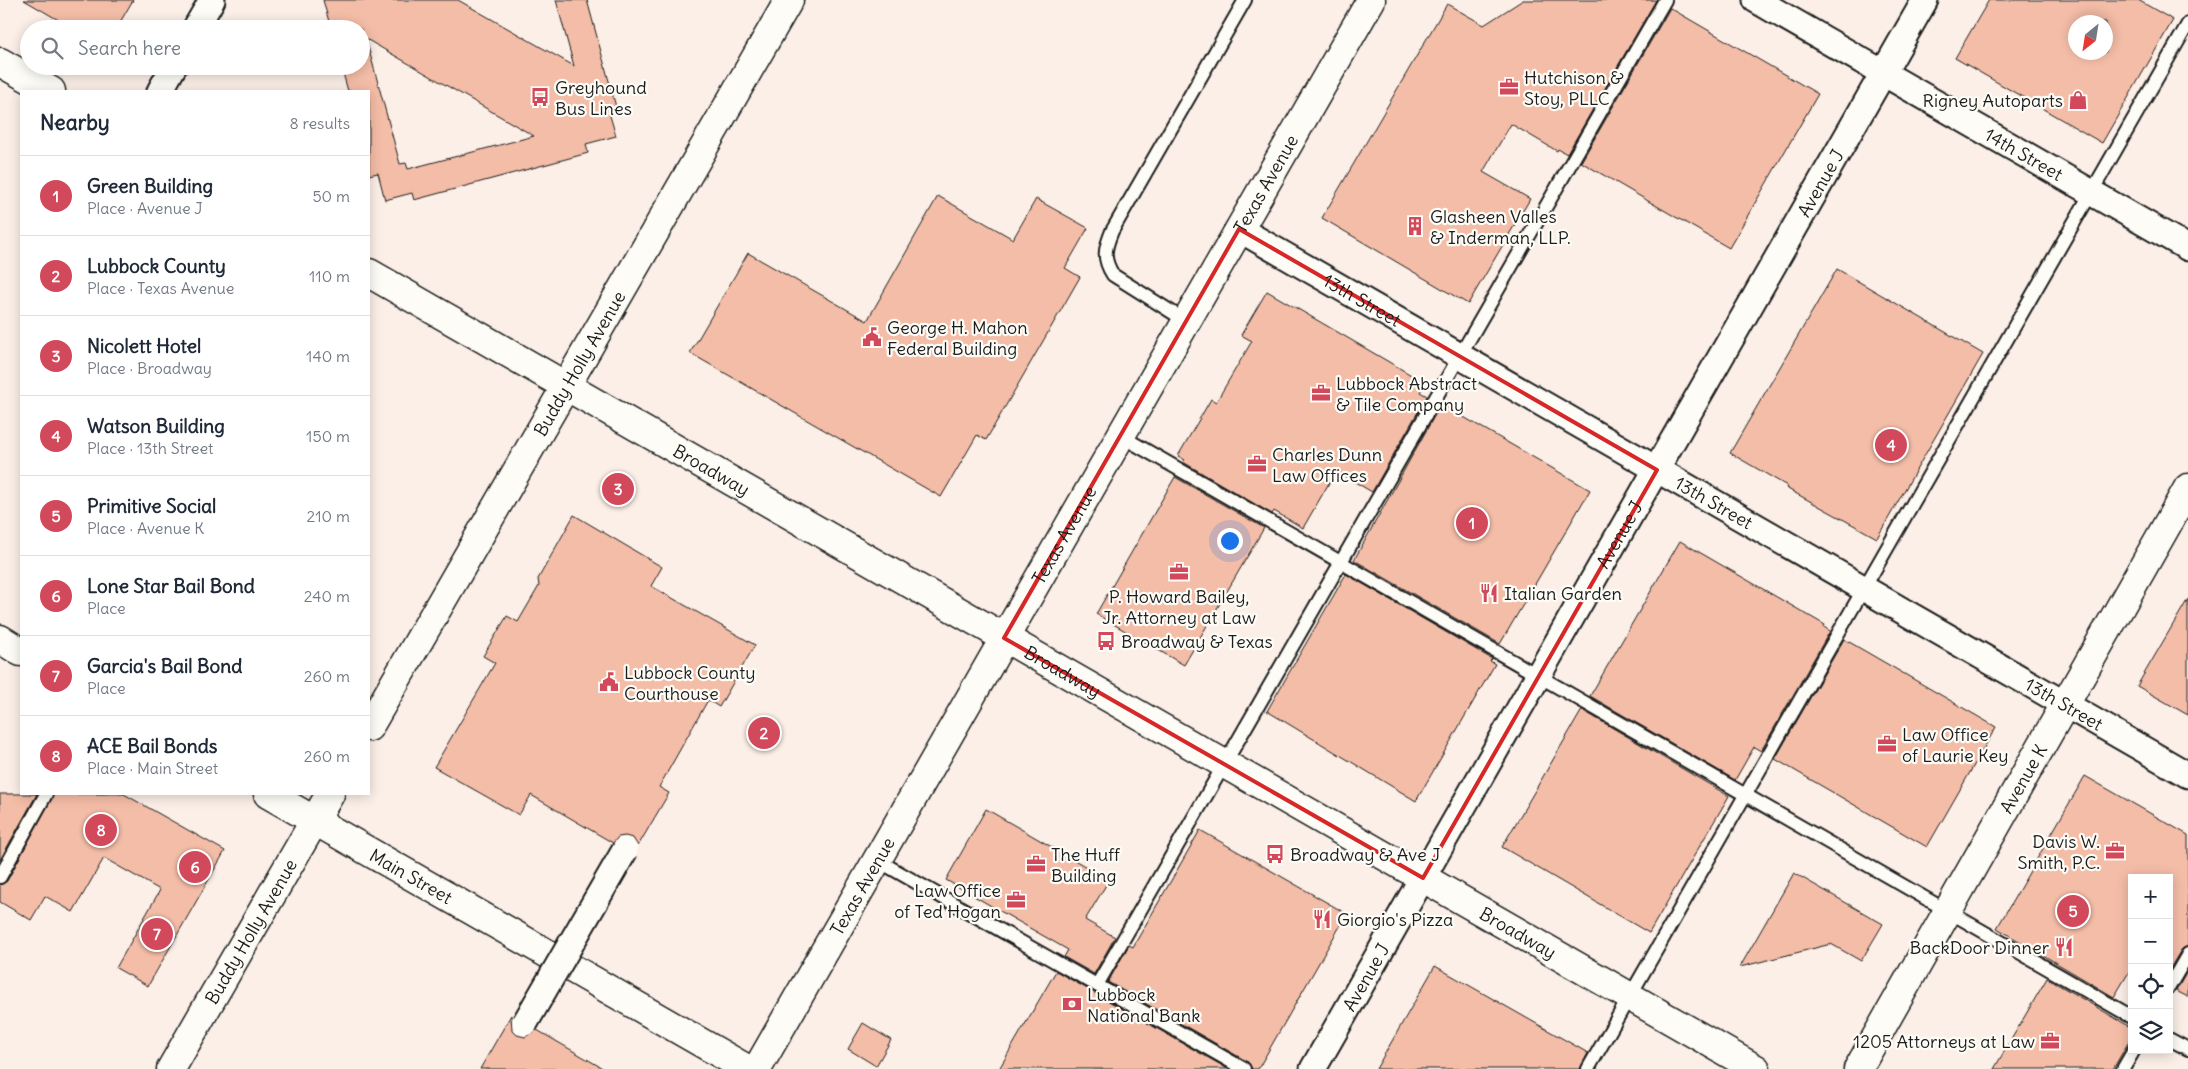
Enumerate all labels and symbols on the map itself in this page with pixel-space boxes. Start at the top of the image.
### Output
north arrow [2068,15,2113,60]
place label: Hutchison & Stoy, PLLC [1524,66,1624,110]
place label: Greyhound Bus Lines [555,76,647,120]
office icon: Hutchison & Stoy, PLLC [1498,76,1520,98]
bus stop icon: Greyhound Bus Lines [529,86,551,108]
place label: Rigney Autoparts [1922,89,2063,112]
shop icon: Rigney Autoparts [2067,89,2089,111]
street label: 14th Street [1981,122,2067,185]
street label: Texas Avenue [1228,130,1303,237]
street label: Avenue J [1792,145,1849,221]
place label: Glasheen Valles & Inderman, LLP. [1430,205,1571,249]
building icon: Glasheen Valles & Inderman, LLP. [1404,215,1426,237]
street label: 13th Street [1319,268,1405,331]
street label: Buddy Holly Avenue [528,287,630,440]
place label: George H. Mahon Federal Building [887,316,1028,360]
public building icon: George H. Mahon Federal Building [861,326,883,348]
place label: Lubbock Abstract & Tile Company [1336,372,1477,416]
office icon: Lubbock Abstract & Tile Company [1310,382,1332,404]
pin: 4 [1875,426,1907,464]
street label: Broadway [669,439,754,501]
place label: Charles Dunn Law Offices [1272,443,1382,487]
office icon: Charles Dunn Law Offices [1246,453,1268,475]
pin: 3 [602,470,634,508]
street label: 13th Street [1671,471,1757,534]
street label: Texas Avenue [1027,482,1101,588]
street label: Avenue J [1591,497,1647,572]
pin: 1 [1456,504,1488,542]
your location [1217,528,1243,554]
office icon: P. Howard Bailey, Jr. Attorney at Law [1168,561,1190,583]
restaurant icon: Italian Garden [1478,582,1500,604]
place label: Italian Garden [1504,582,1622,605]
place label: P. Howard Bailey, Jr. Attorney at Law [1102,585,1256,629]
bus stop icon: Broadway & Texas [1095,630,1117,652]
place label: Broadway & Texas [1121,630,1273,653]
street label: Broadway [1020,640,1105,702]
place label: Lubbock County Courthouse [624,661,756,705]
public building icon: Lubbock County Courthouse [598,671,620,693]
street label: 13th Street [2021,672,2107,735]
pin: 2 [748,714,780,752]
place label: Law Office of Laurie Key [1902,723,2009,767]
office icon: Law Office of Laurie Key [1876,733,1898,755]
street label: Avenue K [1994,740,2052,817]
pin: 8 [85,811,117,849]
place label: Davis W. Smith, P.C. [2017,830,2100,874]
street label: Texas Avenue [825,833,899,939]
office icon: Davis W. Smith, P.C. [2104,840,2126,862]
street label: Main Street [366,843,457,909]
place label: The Huff Building [1051,843,1121,887]
bus stop icon: Broadway & Ave J [1264,843,1286,865]
place label: Broadway & Ave J [1290,843,1440,866]
pin: 6 [179,848,211,886]
office icon: The Huff Building [1025,853,1047,875]
street label: Buddy Holly Avenue [200,855,302,1008]
place label: Law Office of Ted Hogan [894,879,1001,923]
office icon: Law Office of Ted Hogan [1005,889,1027,911]
pin: 5 [2057,892,2089,930]
street label: Broadway [1476,902,1561,964]
restaurant icon: Giorgio's Pizza [1311,908,1333,930]
place label: Giorgio's Pizza [1337,908,1453,931]
pin: 7 [141,915,173,953]
place label: BackDoor Dinner [1909,936,2050,959]
restaurant icon: BackDoor Dinner [2053,936,2075,958]
street label: Avenue J [1337,939,1394,1015]
place label: Lubbock National Bank [1087,983,1200,1027]
bank icon: Lubbock National Bank [1061,993,1083,1015]
place label: 1205 Attorneys at Law [1853,1030,2035,1053]
office icon: 1205 Attorneys at Law [2039,1030,2061,1052]

